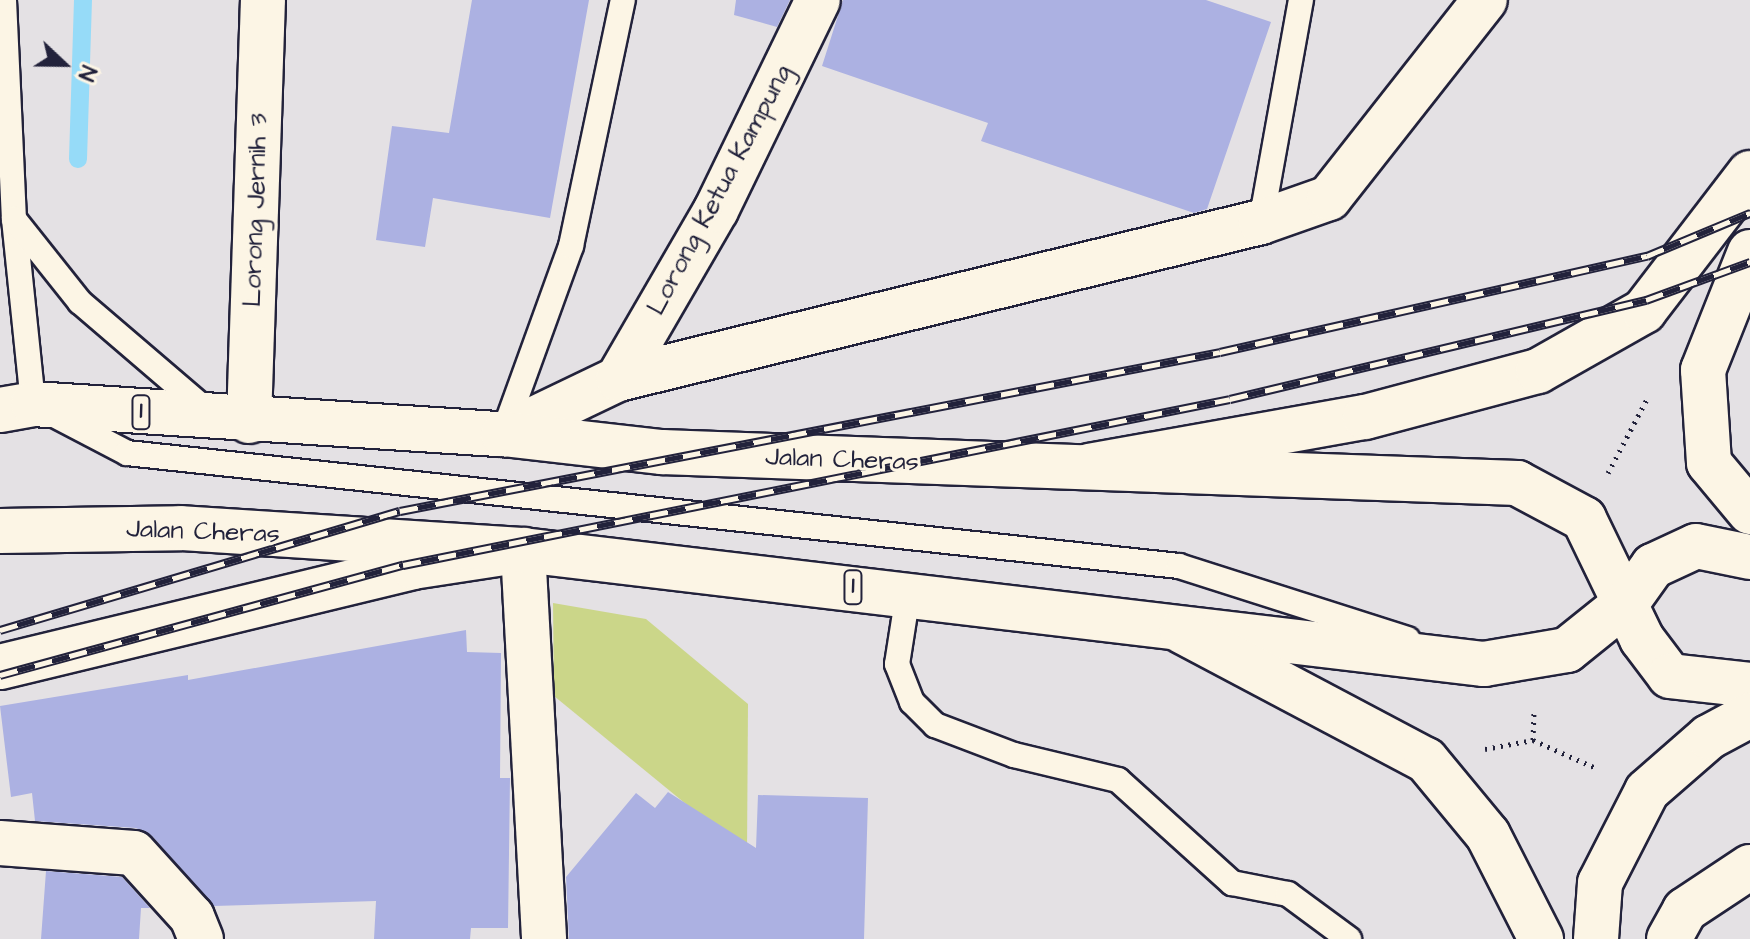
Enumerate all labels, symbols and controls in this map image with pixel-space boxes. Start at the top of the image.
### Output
north arrow [24,24,104,104]
street label: Lorong Ketua Kampung [641,60,799,320]
text: N [70,61,104,85]
street label: Lorong Jernih 3 [237,112,275,308]
road number: 1 [131,392,151,432]
street label: Jalan Cheras [765,442,919,478]
street label: Jalan Cheras [126,514,280,550]
road number: 1 [843,567,863,607]

